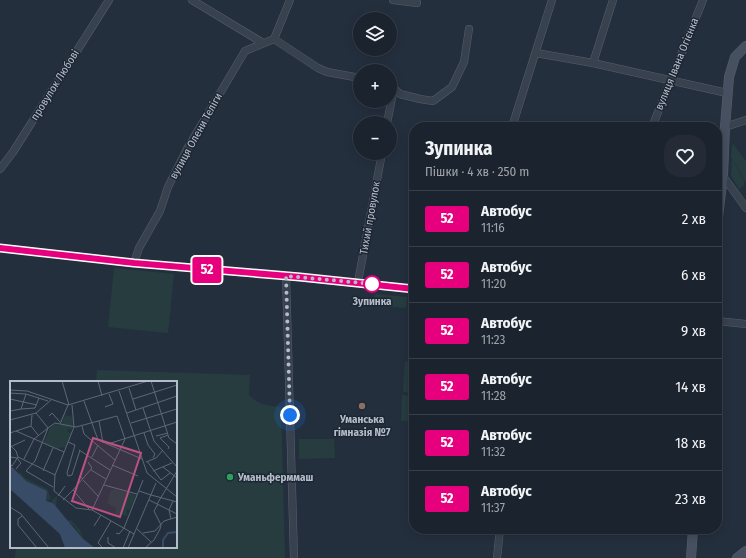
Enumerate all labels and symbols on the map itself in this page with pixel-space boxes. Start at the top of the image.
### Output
street label: вулиця Івана Огієнка [653,16,701,112]
street label: провулок Любові [28,47,82,123]
street label: вулиця Олени Теліги [167,91,225,181]
street label: Тихий провулок [357,180,383,256]
line badge: 52 [189,257,225,283]
marker: Зупинка [363,275,381,293]
place label: Зупинка [352,295,392,308]
inset map [10,381,177,548]
marker: Уманська гімназія №7 [357,401,367,411]
your location [280,405,300,425]
place label: Уманська гімназія №7 [334,413,391,439]
place label: Уманьферммаш [237,471,314,484]
marker: Уманьферммаш [225,472,235,482]

